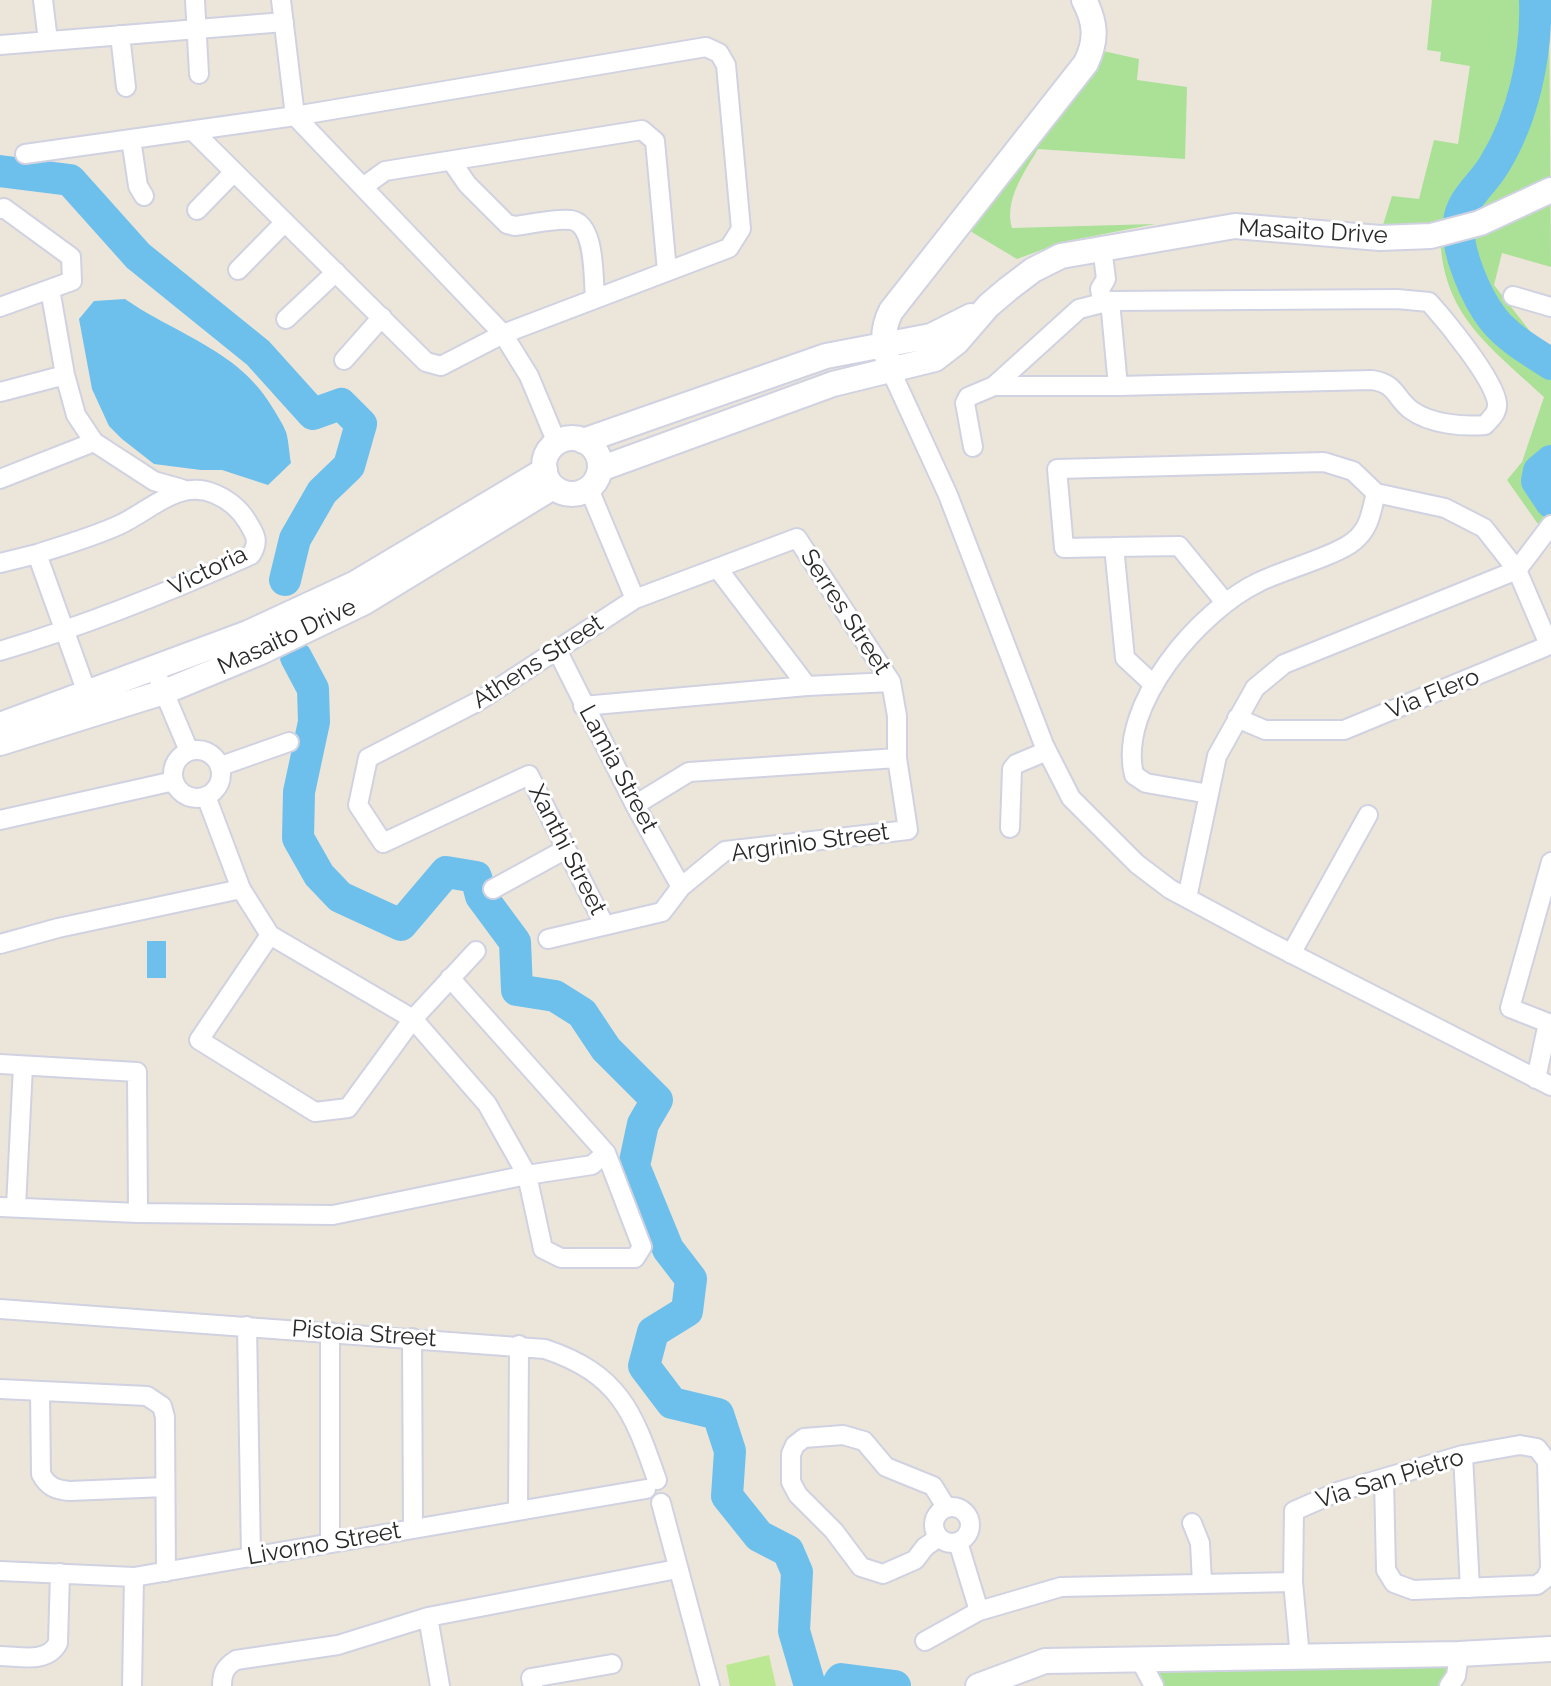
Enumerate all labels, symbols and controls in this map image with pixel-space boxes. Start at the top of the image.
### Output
street label: Masaito Drive [1238,214,1388,250]
street label: Victoria [164,540,252,602]
street label: Serres Street [794,544,896,680]
street label: Masaito Drive [213,592,361,682]
street label: Athens Street [467,609,609,715]
street label: Via Flero [1382,662,1484,726]
street label: Lamia Street [572,700,664,838]
street label: Xanthi Street [522,780,612,920]
street label: Argrinio Street [729,818,891,868]
street label: Pistoia Street [291,1315,437,1353]
street label: Via San Pietro [1313,1443,1467,1515]
street label: Livorno Street [245,1516,403,1572]

